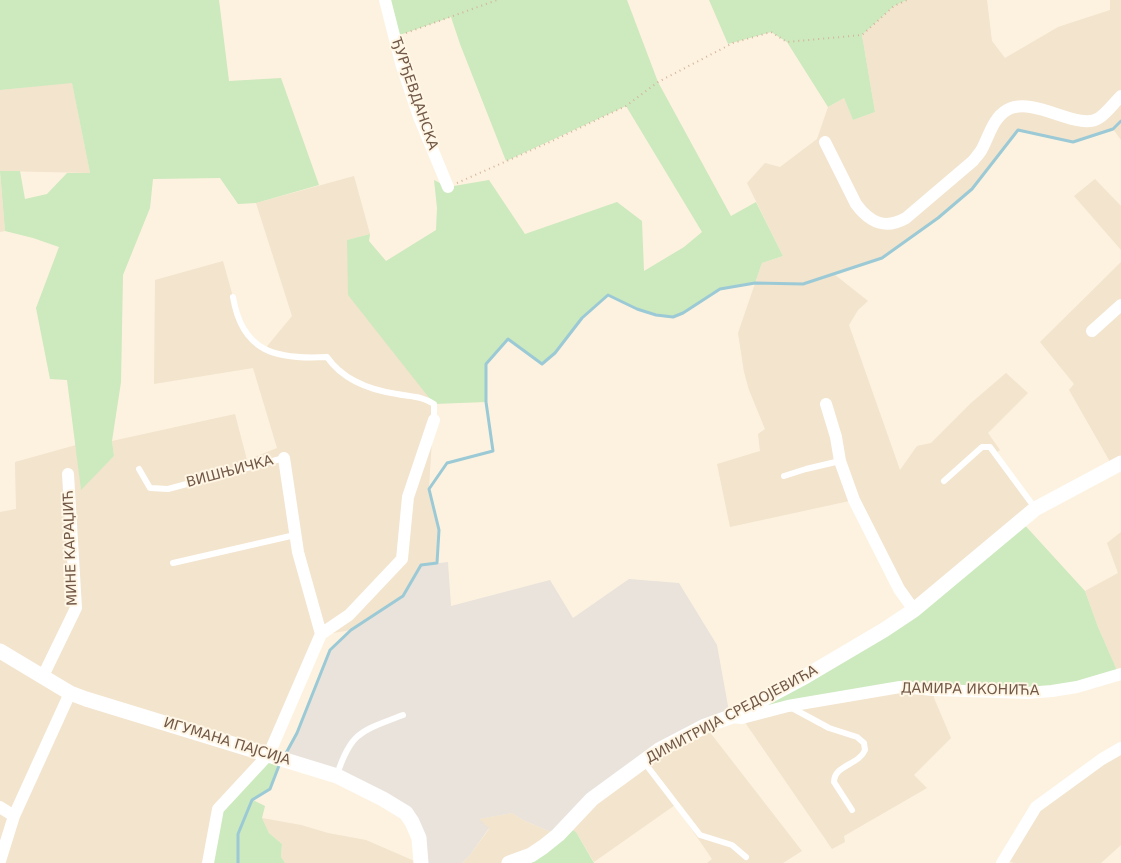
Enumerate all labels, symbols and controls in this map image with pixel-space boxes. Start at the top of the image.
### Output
street label: ЂУРЂЕВДАНСКА [387,36,441,152]
street label: ВИШЊИЧКА [185,452,275,492]
street label: МИНЕ КАРАЏИЋ [61,490,81,606]
street label: ДИМИТРИЈА СРЕДОЈЕВИЋА [643,662,821,768]
street label: ДАМИРА ИКОНИЋА [901,680,1039,700]
street label: ИГУМАНА ПАЈСИЈА [161,715,293,769]

